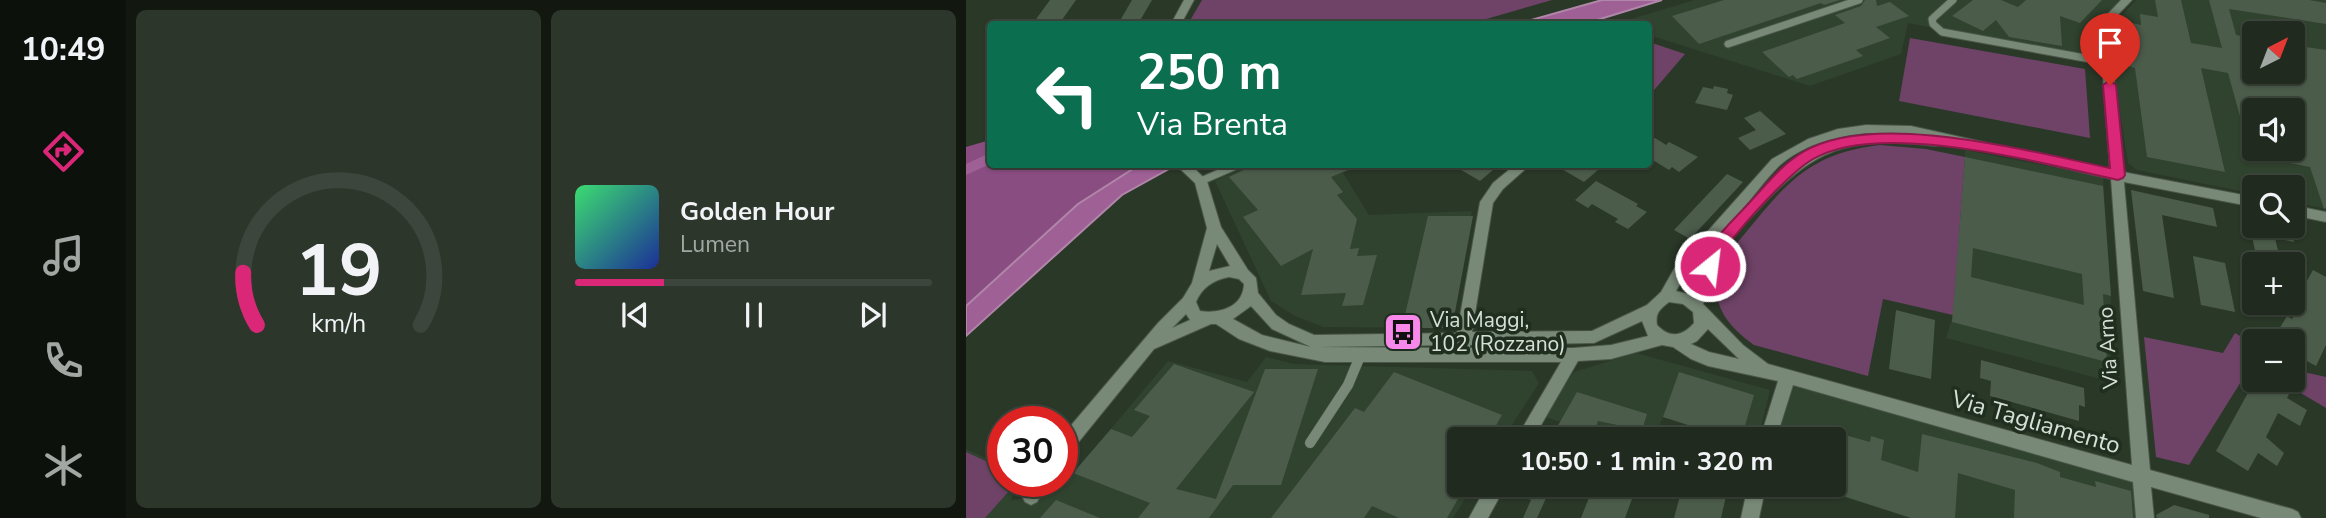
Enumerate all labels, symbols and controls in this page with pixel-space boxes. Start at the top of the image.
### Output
pin [2080,13,2140,85]
north arrow [2242,21,2305,84]
map controls [2242,21,2305,392]
icon: arrive [2091,24,2129,62]
text: 10:49 [21,28,105,71]
text: 250 m [1137,39,1281,106]
icon: left [1022,49,1113,140]
button: sound [2242,98,2305,161]
text: Via Brenta [1137,103,1288,146]
icon: directions [39,127,88,176]
button: search [2242,175,2305,238]
text: Golden Hour [680,194,835,229]
text: 19 [295,221,382,321]
text: Lumen [680,229,750,260]
position arrow [1673,229,1747,303]
icon: music [39,231,88,280]
button: + [2242,252,2305,315]
icon: previous [616,296,654,334]
icon: pause [735,296,773,334]
icon: next [854,296,892,334]
place label: Via Maggi, 102 (Rozzano) [1429,306,1566,358]
street label: Via Arno [2091,306,2125,391]
text: km/h [311,307,366,341]
bus stop icon: Via Maggi, 102 (Rozzano) [1382,311,1424,353]
button: − [2242,329,2305,392]
icon: phone [39,336,88,385]
street label: Via Tagliamento [1947,382,2124,461]
speed limit sign: 30 [987,406,1078,497]
icon: climate [39,441,88,490]
text: 10:50 · 1 min · 320 m [1520,444,1773,479]

